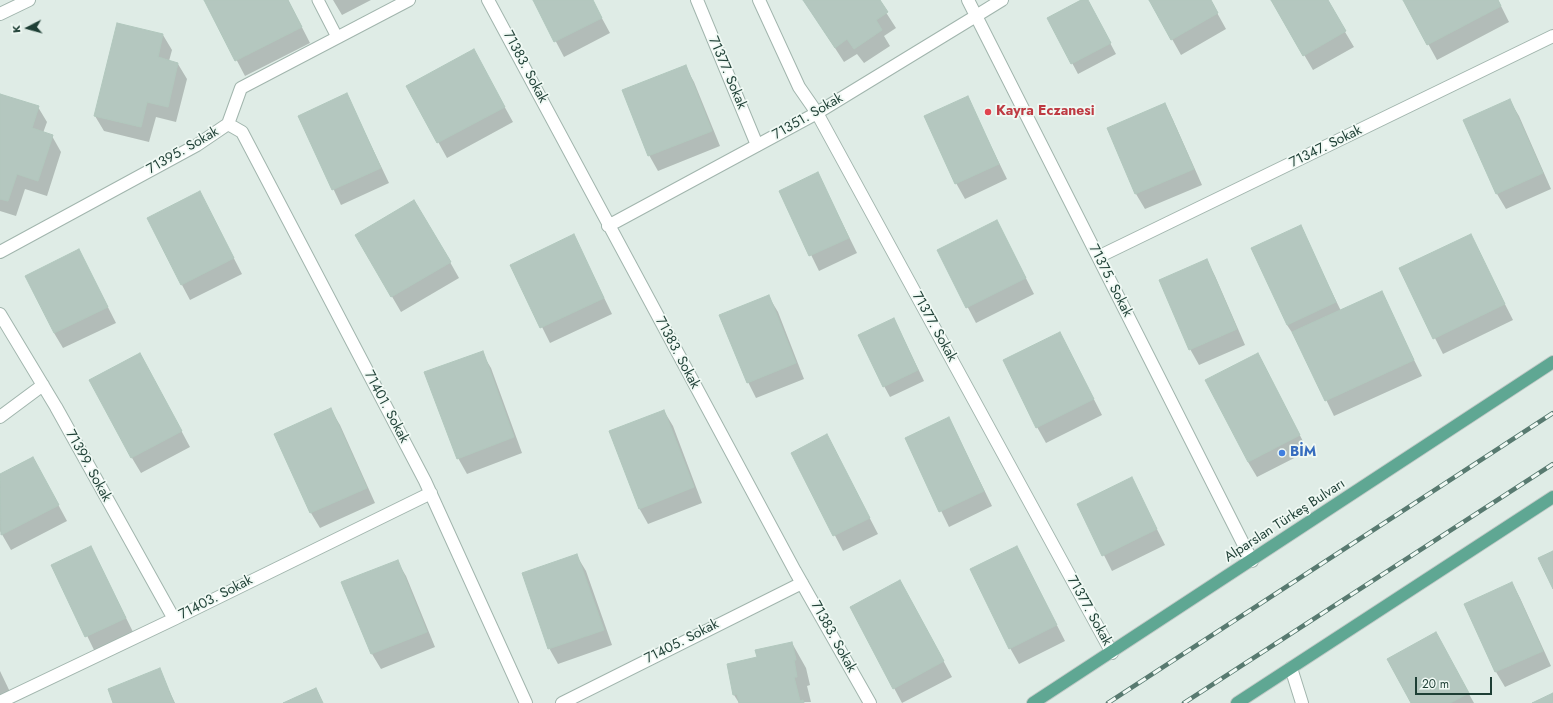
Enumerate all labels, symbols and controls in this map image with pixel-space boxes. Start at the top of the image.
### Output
north arrow [8,8,48,48]
text: K [8,25,24,34]
street label: 71383. Sokak [499,28,551,106]
street label: 71377. Sokak [704,34,750,112]
street label: 71351. Sokak [770,90,846,144]
place label: Kayra Eczanesi [996,104,1095,120]
marker: Kayra Eczanesi [983,107,993,117]
street label: 71347. Sokak [1287,122,1365,172]
street label: 71395. Sokak [144,124,222,178]
street label: 71375. Sokak [1085,242,1135,320]
street label: 71377. Sokak [908,289,960,365]
street label: 71383. Sokak [651,314,703,392]
street label: 71401. Sokak [360,368,412,446]
street label: 71399. Sokak [61,427,115,505]
place label: BİM [1290,445,1316,461]
marker: BİM [1277,448,1287,458]
street label: Alparslan Türkeş Bulvarı [1222,476,1348,566]
street label: 71403. Sokak [176,572,256,624]
street label: 71377. Sokak [1063,573,1115,649]
street label: 71383. Sokak [806,598,860,676]
street label: 71405. Sokak [642,616,722,668]
scale bar [1417,669,1494,695]
text: 20 m [1422,675,1449,693]

